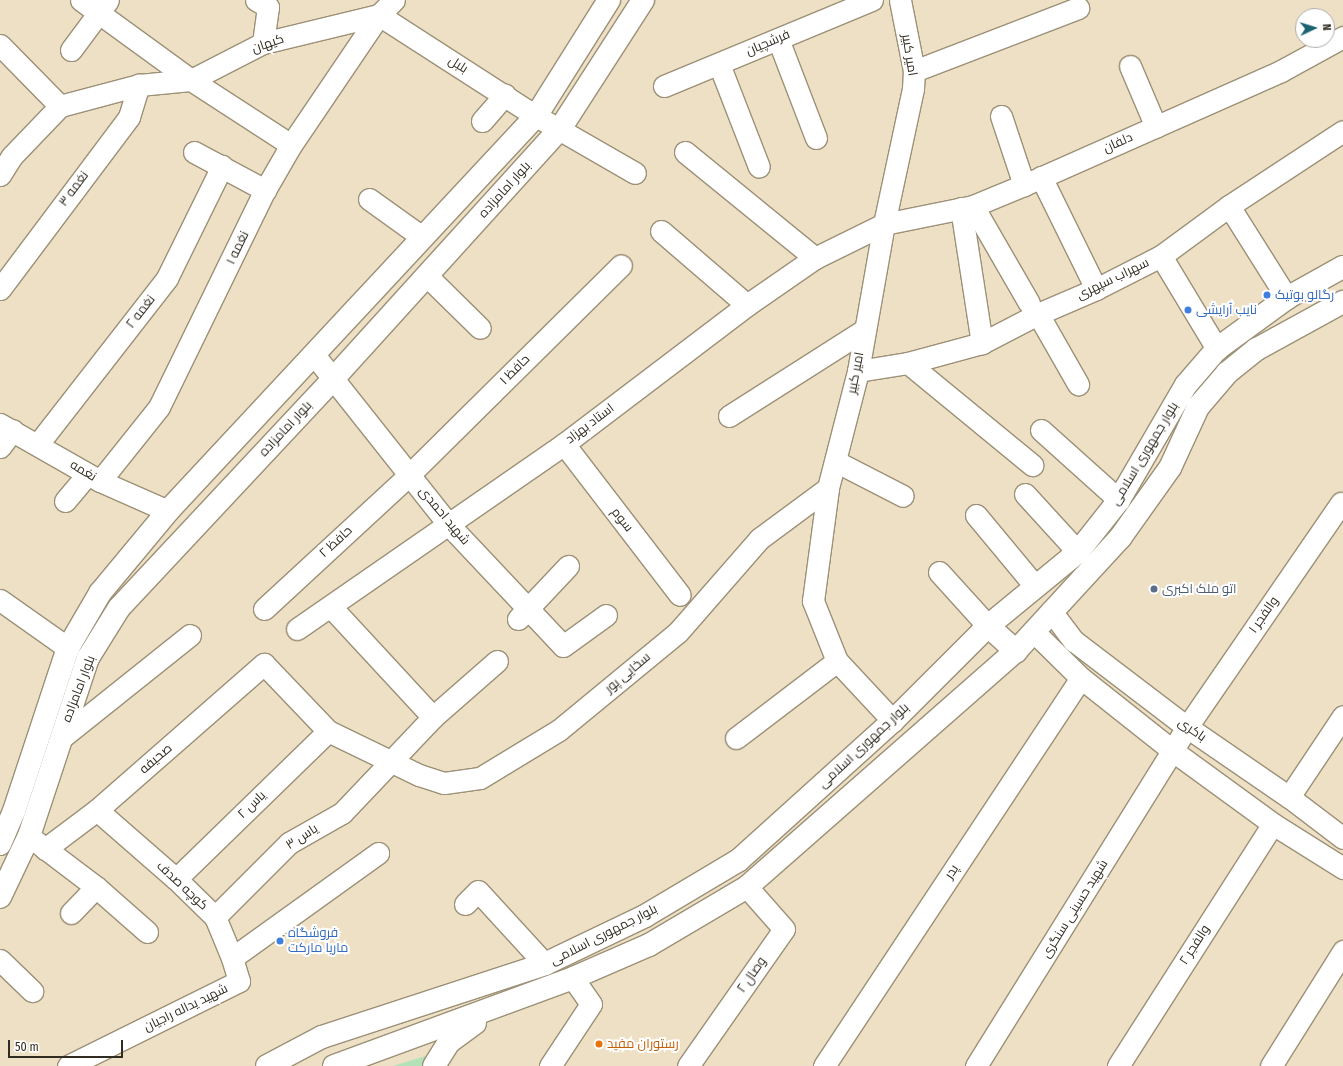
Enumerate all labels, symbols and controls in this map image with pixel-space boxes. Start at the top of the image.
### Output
north arrow [1295,8,1335,48]
text: N [1320,23,1333,31]
street label: فرشچیان [743,27,793,59]
street label: کیهان [250,31,286,57]
street label: امیر کبیر [898,33,920,77]
street label: بلبل [445,53,471,77]
street label: دلفان [1101,130,1135,156]
street label: بلوار امامزاده [476,159,534,221]
street label: نغمه ۳ [56,168,92,210]
street label: نغمه ۱ [223,229,253,267]
street label: سهراب سپهری [1074,255,1152,303]
place label: رگالو بوتیک [1275,287,1334,303]
marker: رگالو بوتیک [1262,290,1272,300]
street label: نغمه ۲ [123,292,159,332]
place label: نایب آرایشی [1196,302,1257,318]
marker: نایب آرایشی [1183,305,1193,315]
street label: امیر کبیر [844,351,868,395]
street label: حافظ ۱ [497,352,533,388]
street label: بلوار امامزاده [256,398,316,460]
street label: بلوار جمهوری اسلامی [1108,399,1182,509]
street label: استاد بهزاد [563,401,617,447]
street label: نغمه [67,457,99,485]
street label: شهید احمدی [415,484,473,548]
street label: سوم [608,505,636,535]
street label: حافظ ۲ [316,523,356,561]
place label: اتو ملک اکبری [1162,581,1237,597]
marker: اتو ملک اکبری [1149,584,1159,594]
street label: والفجر ۱ [1246,594,1282,636]
street label: سخایی پور [602,649,654,697]
street label: بلوار امامزاده [59,653,99,725]
street label: بلوار جمهوری اسلامی [816,700,912,792]
street label: باکری [1175,715,1209,745]
street label: صحیفه [136,741,176,777]
street label: یاس ۲ [235,788,269,822]
street label: یاس ۳ [283,821,321,853]
street label: شهید حسینی سنگری [1038,857,1112,961]
street label: کوچه صدف [153,858,211,914]
street label: پدر [942,862,962,882]
street label: بلوار جمهوری اسلامی [548,901,660,969]
street label: والفجر ۲ [1176,922,1214,968]
place label: فروشگاه ماریا مارکت [288,926,348,957]
marker: فروشگاه ماریا مارکت [275,936,285,946]
street label: وصال ۲ [734,954,770,996]
street label: شهید یداله راجیان [141,981,231,1035]
scale bar [10,1032,125,1058]
place label: رستوران مفید [607,1036,679,1052]
marker: رستوران مفید [594,1039,604,1049]
text: 50 m [15,1040,39,1054]

